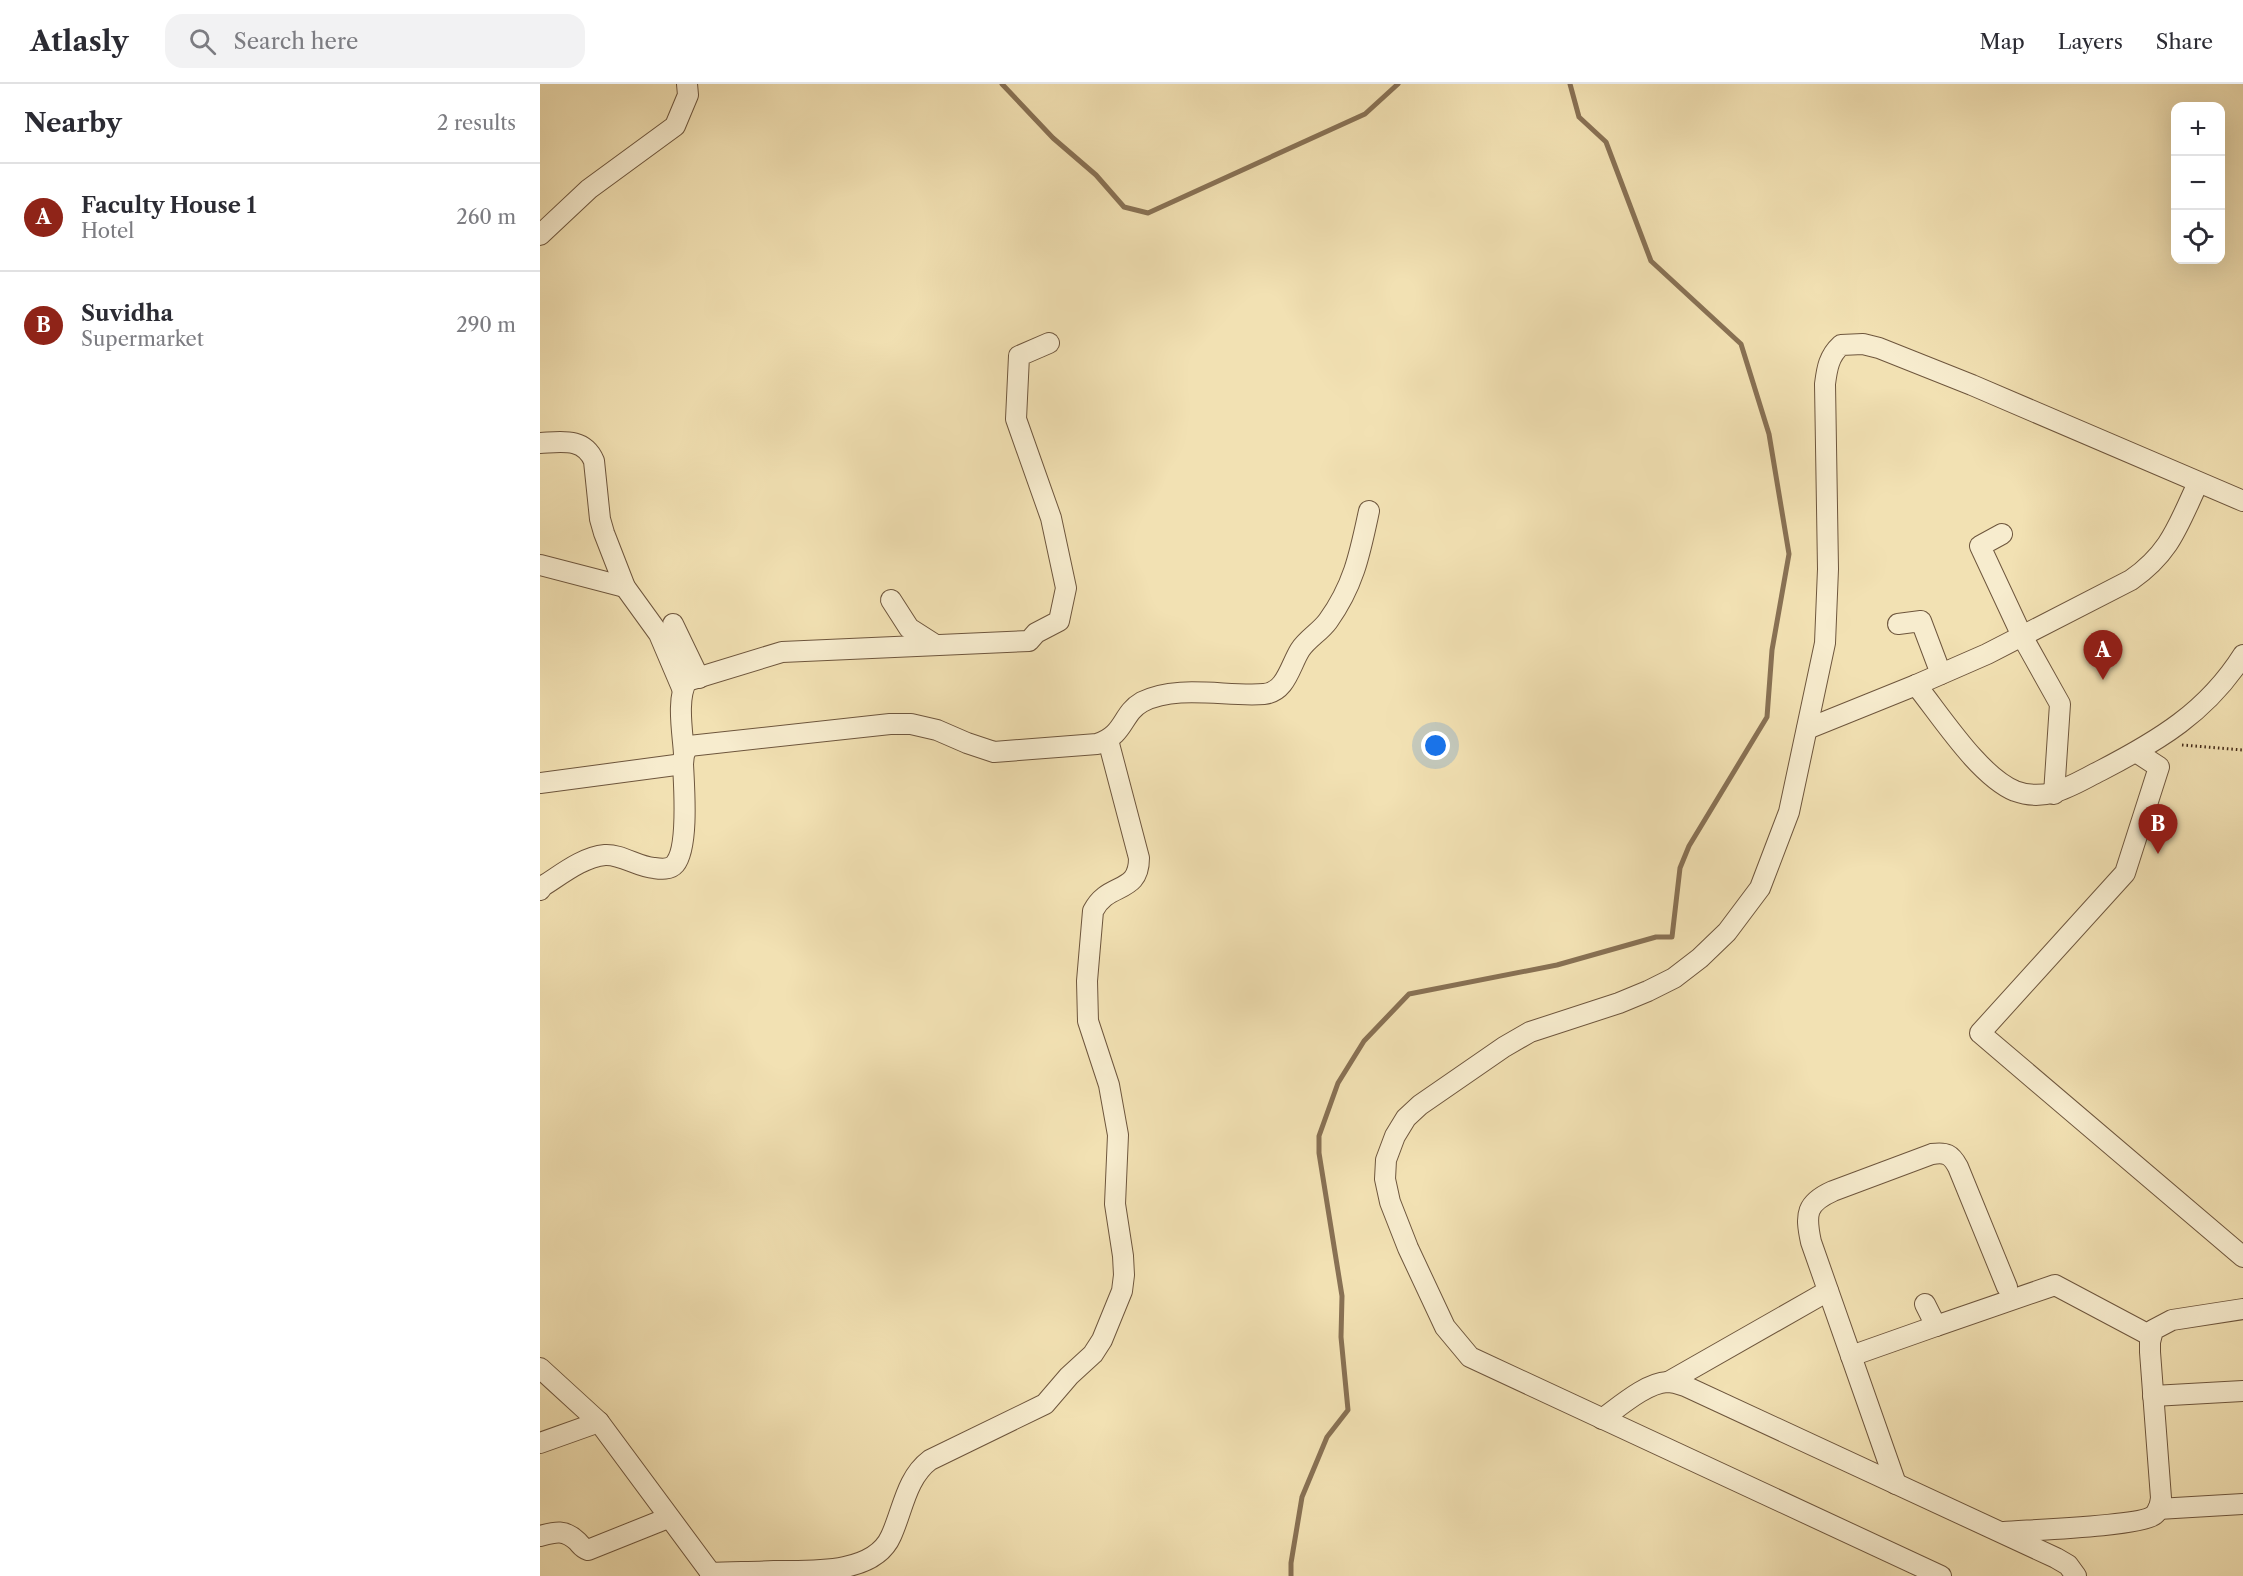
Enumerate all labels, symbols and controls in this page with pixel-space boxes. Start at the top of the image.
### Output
search box [165,14,585,68]
text: Atlasly [30,24,129,58]
icon: search [186,25,219,58]
text: Search here [234,28,358,55]
text: Map [1980,29,2025,54]
text: Layers [2058,29,2123,54]
text: Share [2156,29,2213,54]
map controls [2171,102,2225,264]
button: + [2171,102,2225,156]
text: Nearby [24,107,122,139]
text: 2 results [437,111,516,135]
button: − [2171,156,2225,210]
text: Faculty House 1 [81,192,256,219]
text: A [36,205,51,229]
text: 260 m [456,205,516,229]
button: locate [2171,210,2225,264]
text: Hotel [81,219,134,243]
text: Suvidha [81,300,173,327]
text: B [36,313,51,337]
text: 290 m [456,313,516,337]
text: Supermarket [81,327,204,351]
pin: A [2084,630,2122,680]
your location [1421,731,1450,760]
pin: B [2138,804,2178,854]

